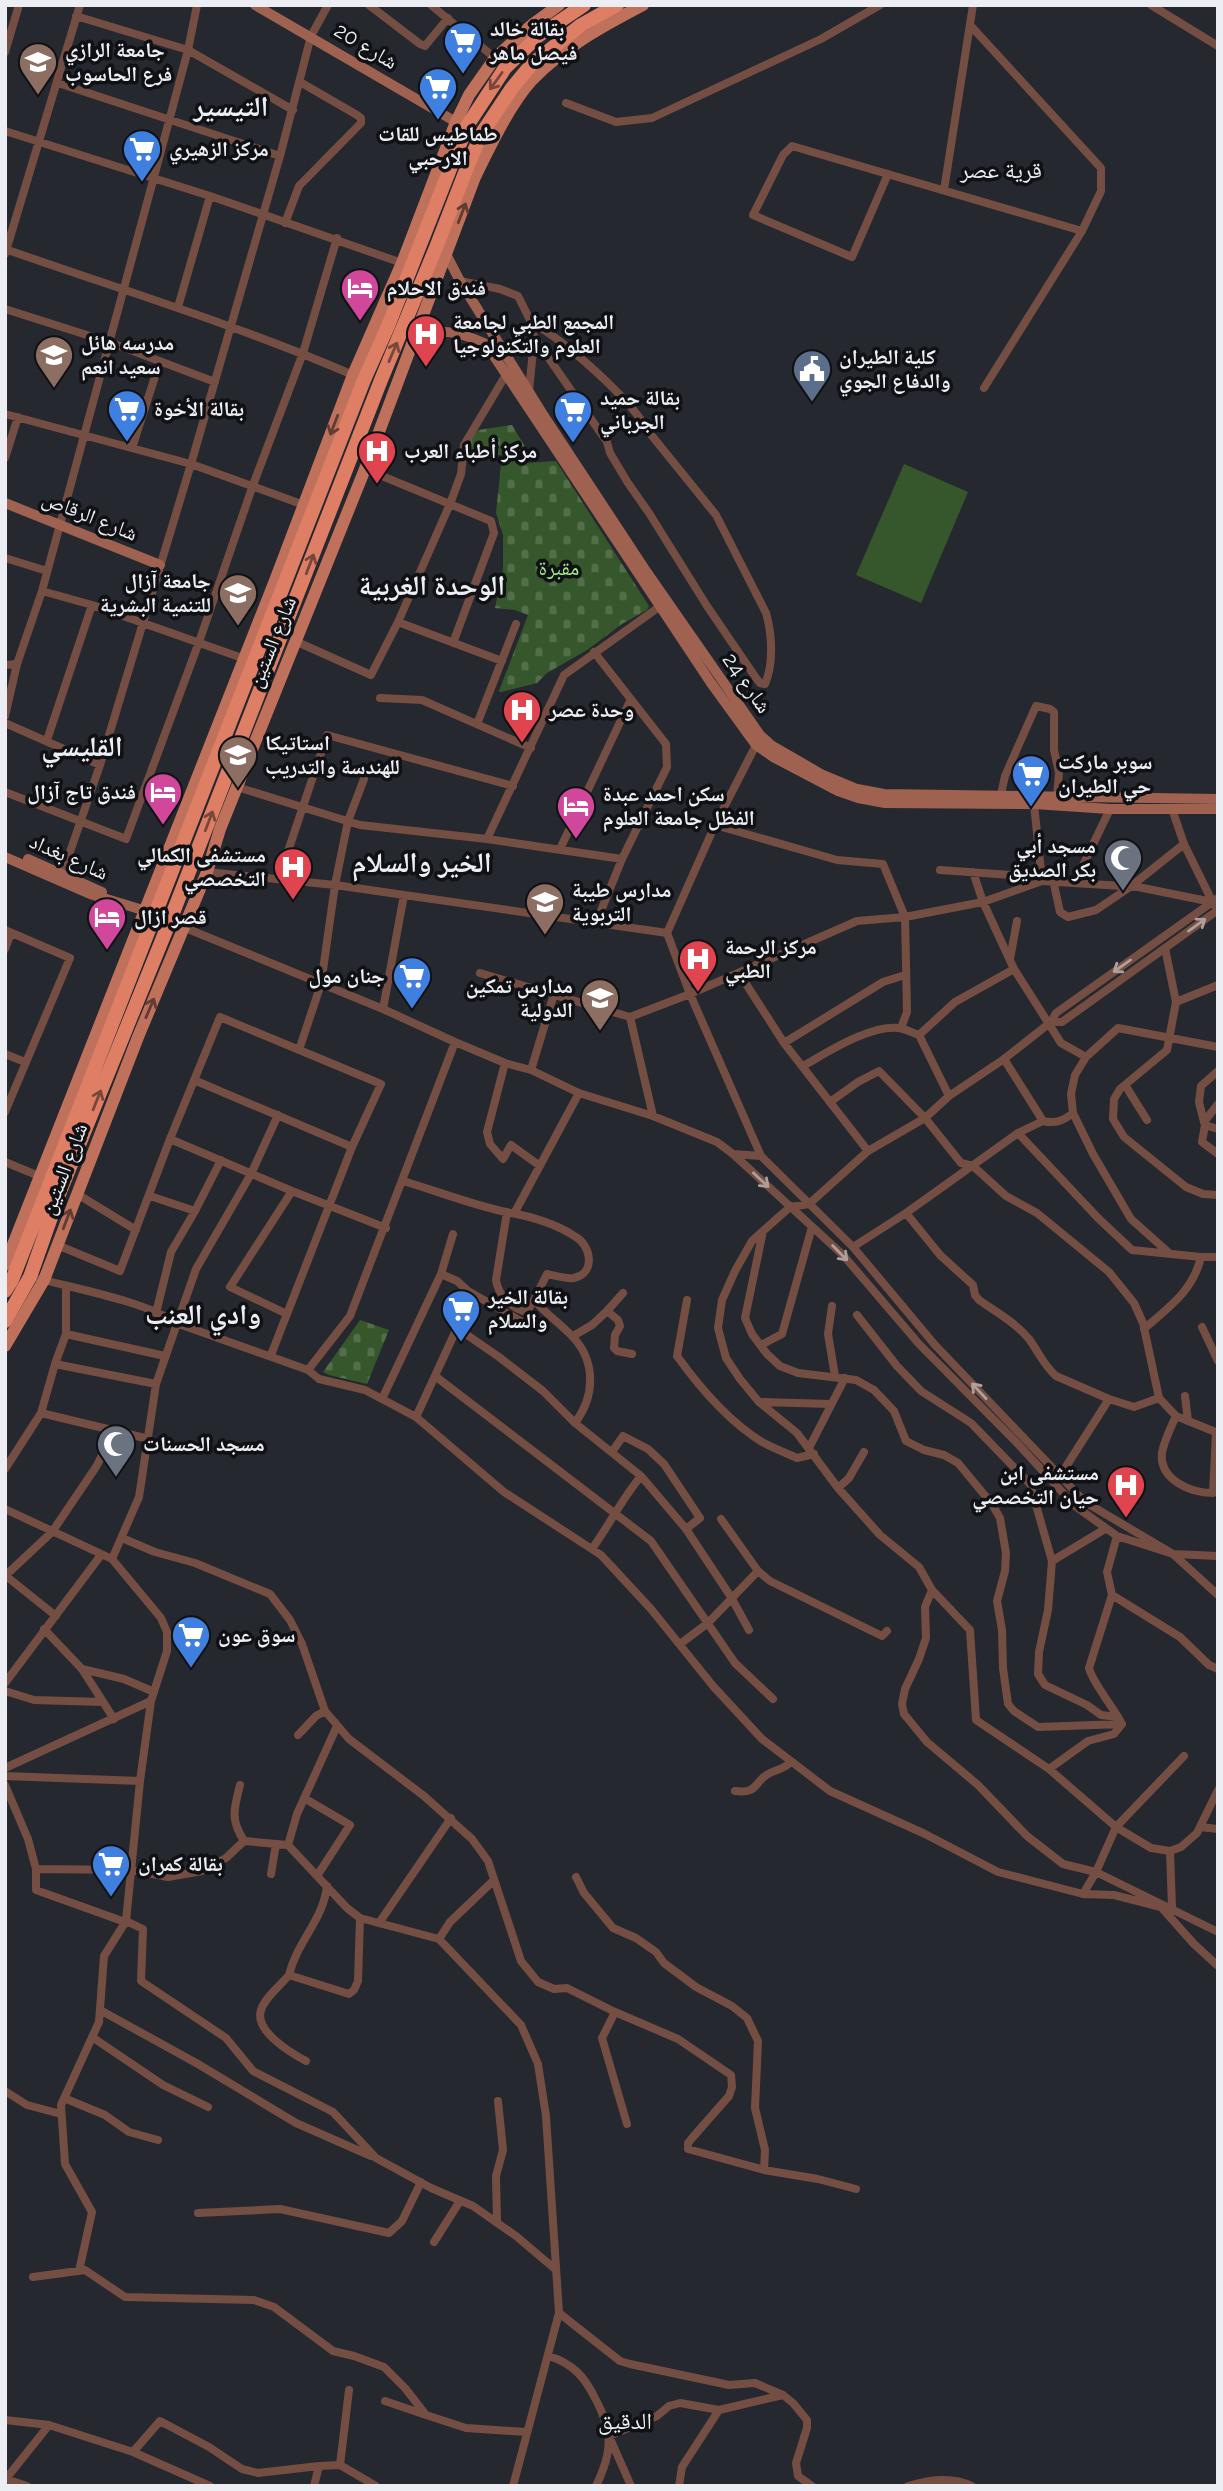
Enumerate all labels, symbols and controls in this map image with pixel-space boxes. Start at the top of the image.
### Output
place label: بقالة خالد فيصل ماهر [489,16,577,66]
street label: شارع 20 [330,17,402,75]
supermarket icon: بقالة خالد فيصل ماهر [442,20,484,75]
place label: جامعة الرازي فرع الحاسوب [65,37,172,87]
school or university icon: جامعة الرازي فرع الحاسوب [17,41,59,96]
supermarket icon: طماطيس للقات الارحبي [417,66,459,121]
one-way arrow [489,71,503,90]
district label: التيسير [193,90,268,123]
place label: طماطيس للقات الارحبي [378,121,498,174]
supermarket icon: مركز الزهيري [121,128,163,183]
place label: مركز الزهيري [169,136,269,165]
district label: قرية عصر [959,156,1042,183]
one-way arrow [457,202,469,224]
hotel icon: فندق الاحلام [339,267,381,322]
place label: فندق الاحلام [387,275,486,302]
place label: المجمع الطبي لجامعة العلوم والتكنولوجيا [453,309,614,360]
hospital icon: المجمع الطبي لجامعة العلوم والتكنولوجيا [405,313,447,368]
place label: مدرسه هائل سعيد انعم [81,330,174,381]
school or university icon: مدرسه هائل سعيد انعم [33,334,75,389]
one-way arrow [387,341,400,363]
place label: كلية الطيران والدفاع الجوي [839,344,951,397]
public building icon: كلية الطيران والدفاع الجوي [791,348,833,403]
place label: بقالة حميد الجرباني [600,385,680,438]
supermarket icon: بقالة الأخوة [106,388,148,443]
supermarket icon: بقالة حميد الجرباني [552,389,594,444]
place label: بقالة الأخوة [154,396,244,421]
one-way arrow [327,414,339,436]
hospital icon: مركز أطباء العرب [356,430,398,485]
place label: مركز أطباء العرب [404,437,537,463]
street label: شارع الرقاص [39,485,141,547]
one-way arrow [305,553,318,575]
park label: مقبرة [539,555,579,580]
place label: جامعة آزال للتنمية البشرية [100,568,211,617]
district label: الوحدة الغربية [359,569,505,602]
school or university icon: جامعة آزال للتنمية البشرية [217,572,259,627]
street label: شارع الستين [242,593,302,691]
street label: شارع 24 [717,648,777,718]
hospital icon: وحدة عصر [501,689,543,744]
place label: وحدة عصر [548,697,634,722]
district label: القليسي [41,730,123,769]
place label: استاتيكا للهندسة والتدريب [265,730,400,779]
school or university icon: استاتيكا للهندسة والتدريب [217,734,259,789]
place label: سوبر ماركت حي الطيران [1058,749,1152,802]
supermarket icon: سوبر ماركت حي الطيران [1010,753,1052,808]
hotel icon: فندق تاج آزال [142,771,184,826]
place label: فندق تاج آزال [27,779,136,805]
place label: سكن احمد عبدة الفظل جامعة العلوم [603,781,755,832]
hotel icon: سكن احمد عبدة الفظل جامعة العلوم [555,785,597,840]
one-way arrow [203,810,216,832]
street label: شارع بغداد [26,828,112,886]
place label: مسجد أبي بكر الصديق [1008,832,1096,883]
mosque icon: مسجد أبي بكر الصديق [1102,837,1144,892]
place label: مستشفى الكمالي التخصصي [137,842,266,895]
hospital icon: مستشفى الكمالي التخصصي [272,846,314,901]
district label: الخير والسلام [352,846,492,882]
place label: مدارس طيبة التربوية [572,877,671,926]
school or university icon: مدارس طيبة التربوية [524,881,566,936]
hotel icon: قصر ازال [86,896,128,951]
place label: قصر ازال [134,904,207,930]
one-way arrow [1187,917,1206,932]
place label: مركز الرحمة الطبي [725,934,817,987]
hospital icon: مركز الرحمة الطبي [677,938,719,993]
supermarket icon: جنان مول [391,955,433,1010]
one-way arrow [1113,959,1132,974]
place label: جنان مول [308,963,385,989]
place label: مدارس تمكين الدولية [466,973,573,1022]
school or university icon: مدارس تمكين الدولية [579,977,621,1032]
one-way arrow [144,997,157,1019]
one-way arrow [91,1090,104,1112]
street label: شارع الستين [35,1120,93,1218]
one-way arrow [752,1172,769,1189]
one-way arrow [62,1209,74,1231]
one-way arrow [832,1244,849,1261]
place label: بقالة الخير والسلام [487,1284,568,1335]
supermarket icon: بقالة الخير والسلام [440,1288,482,1343]
district label: وادي العنب [145,1298,261,1337]
one-way arrow [971,1383,988,1400]
mosque icon: مسجد الحسنات [95,1423,137,1478]
place label: مسجد الحسنات [143,1431,265,1456]
place label: مستشفى ابن حيان التخصصي [972,1460,1099,1513]
hospital icon: مستشفى ابن حيان التخصصي [1105,1464,1147,1519]
supermarket icon: سوق عون [170,1614,212,1669]
place label: سوق عون [218,1622,295,1648]
supermarket icon: بقالة كمران [90,1843,132,1898]
place label: بقالة كمران [138,1851,223,1876]
district label: الدقيق [598,2407,652,2435]

